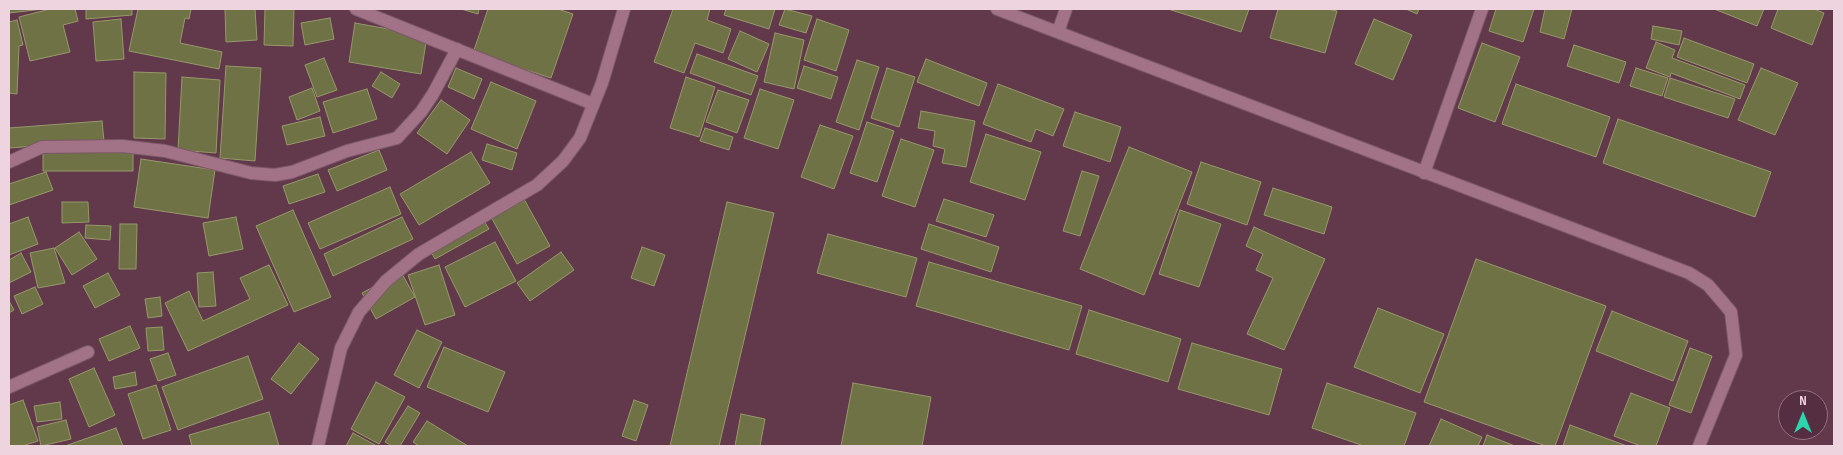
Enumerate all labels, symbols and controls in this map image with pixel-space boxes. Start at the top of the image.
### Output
north arrow [1778,390,1828,440]
text: N [1799,392,1807,409]

